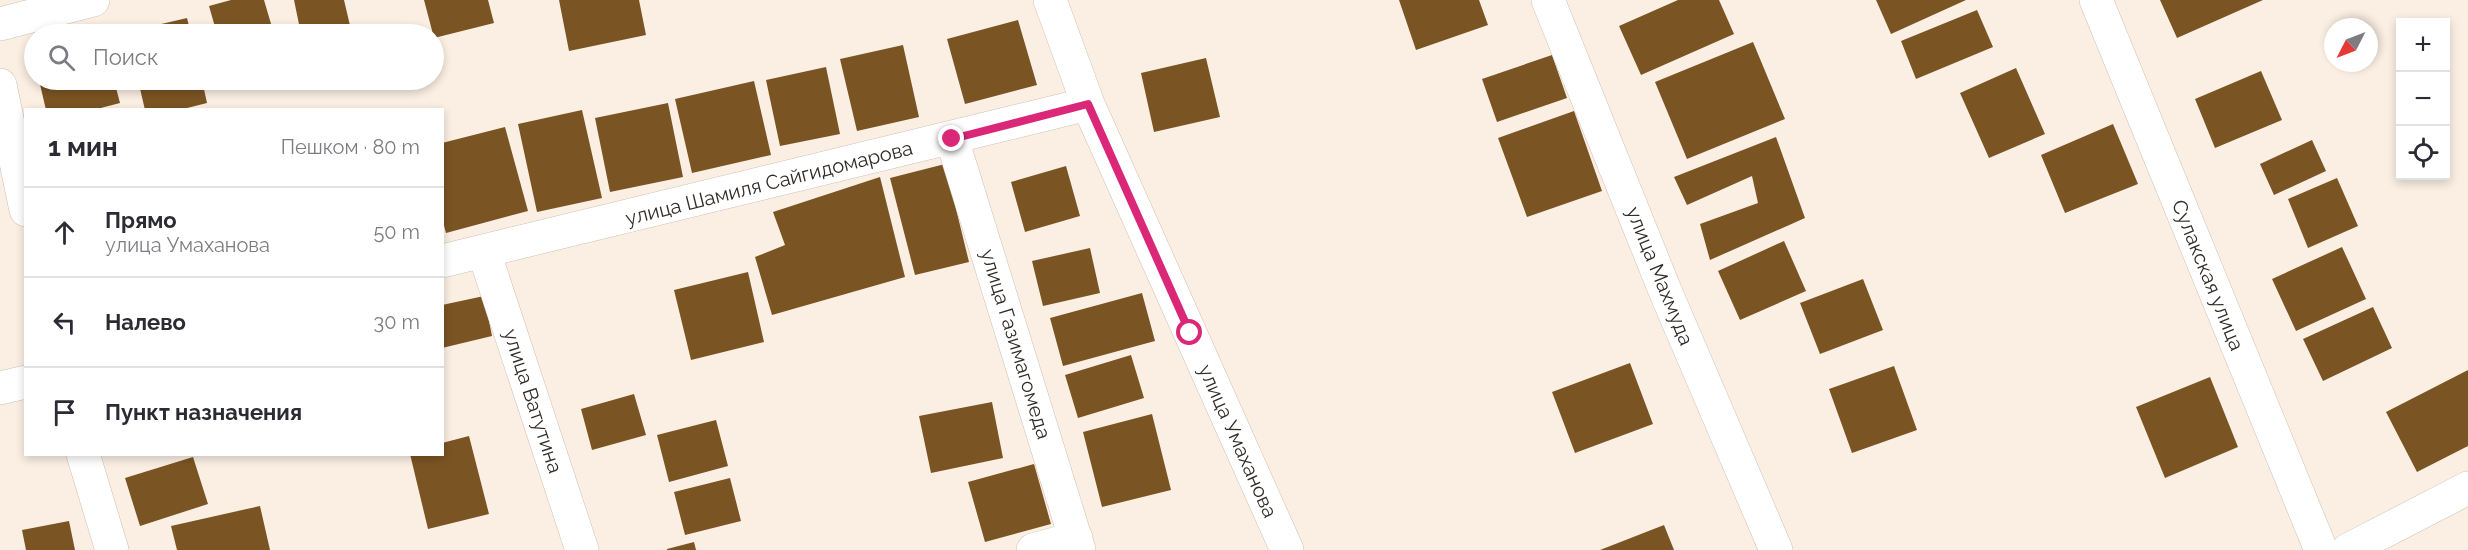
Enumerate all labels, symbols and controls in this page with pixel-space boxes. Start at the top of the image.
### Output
north arrow [2324,18,2378,72]
map controls [2396,18,2450,180]
button: + [2396,18,2450,72]
search box [24,24,444,90]
icon: search [45,41,78,74]
text: Поиск [93,44,158,70]
button: − [2396,72,2450,126]
route end [938,125,964,151]
button: locate [2396,126,2450,180]
text: 1 мин [48,132,118,162]
text: Пешком · 80 m [281,135,420,159]
street label: улица Шамиля Сайгидомарова [623,136,915,230]
street label: Сулакская улица [2167,196,2249,354]
street label: улица Махмуда [1621,203,1699,349]
text: Прямо [105,207,177,233]
icon: ahead [48,216,81,249]
text: 50 m [373,220,420,244]
text: улица Умаханова [105,233,270,257]
street label: улица Газимагомеда [976,246,1056,442]
icon: left [48,306,81,339]
text: Налево [105,309,186,335]
text: 30 m [374,310,420,334]
route start [1176,319,1202,345]
street label: улица Ватутина [498,326,568,476]
street label: улица Умаханова [1193,361,1283,521]
icon: arrive [48,396,81,429]
text: Пункт назначения [105,399,302,425]

